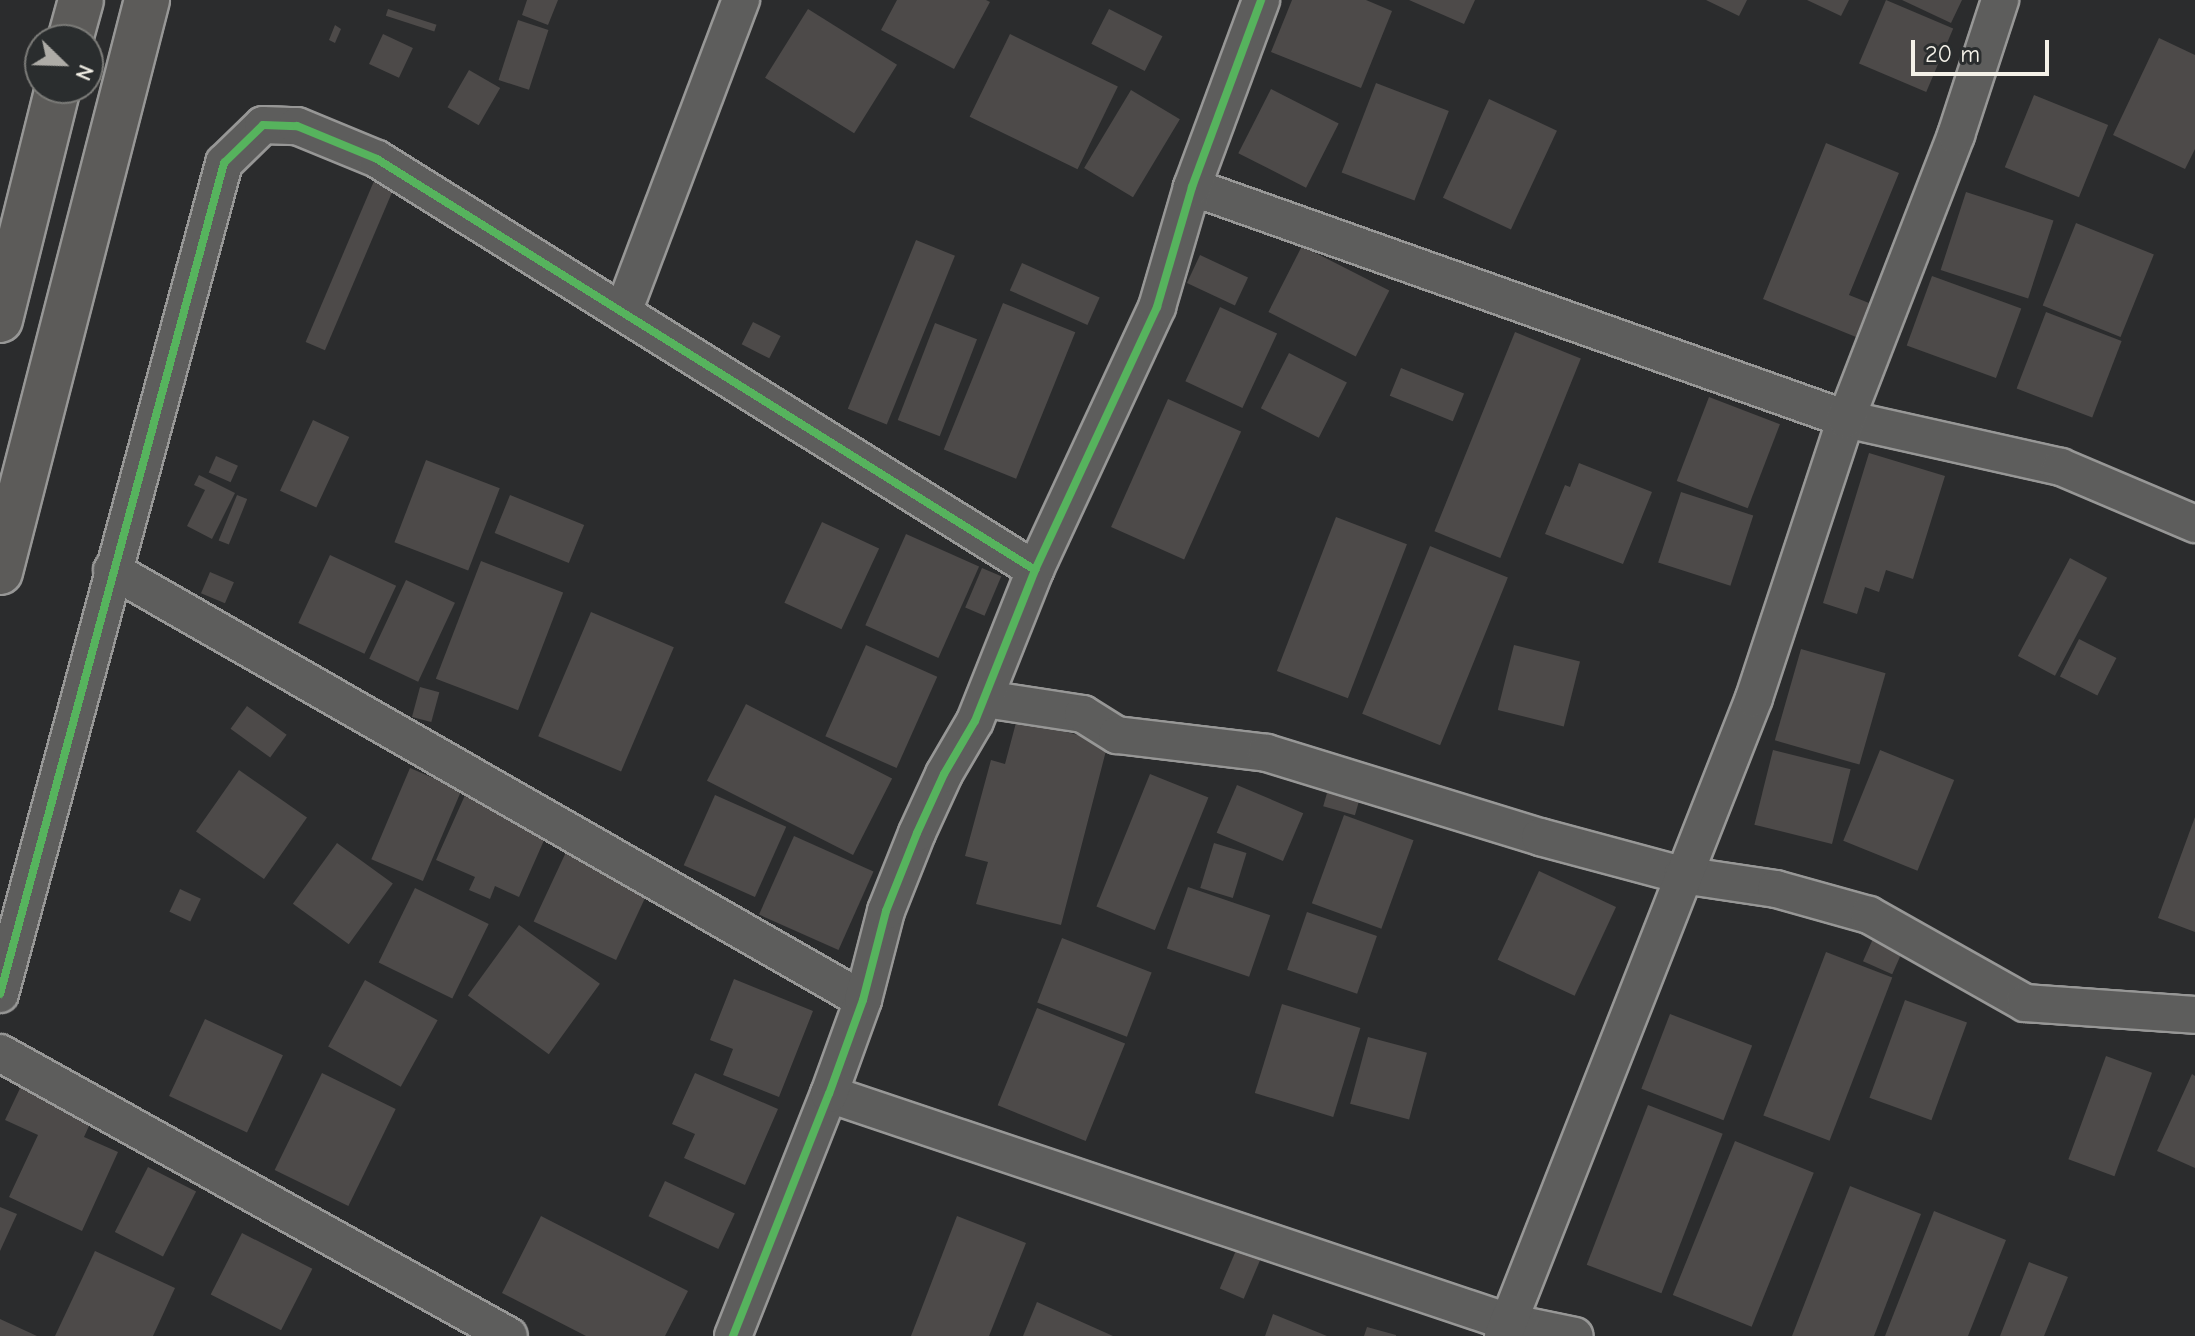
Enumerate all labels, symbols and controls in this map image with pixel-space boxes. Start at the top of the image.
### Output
north arrow [24,24,104,104]
scale bar [1915,24,2053,74]
text: 20 m [1925,40,1980,68]
text: N [69,61,99,84]

